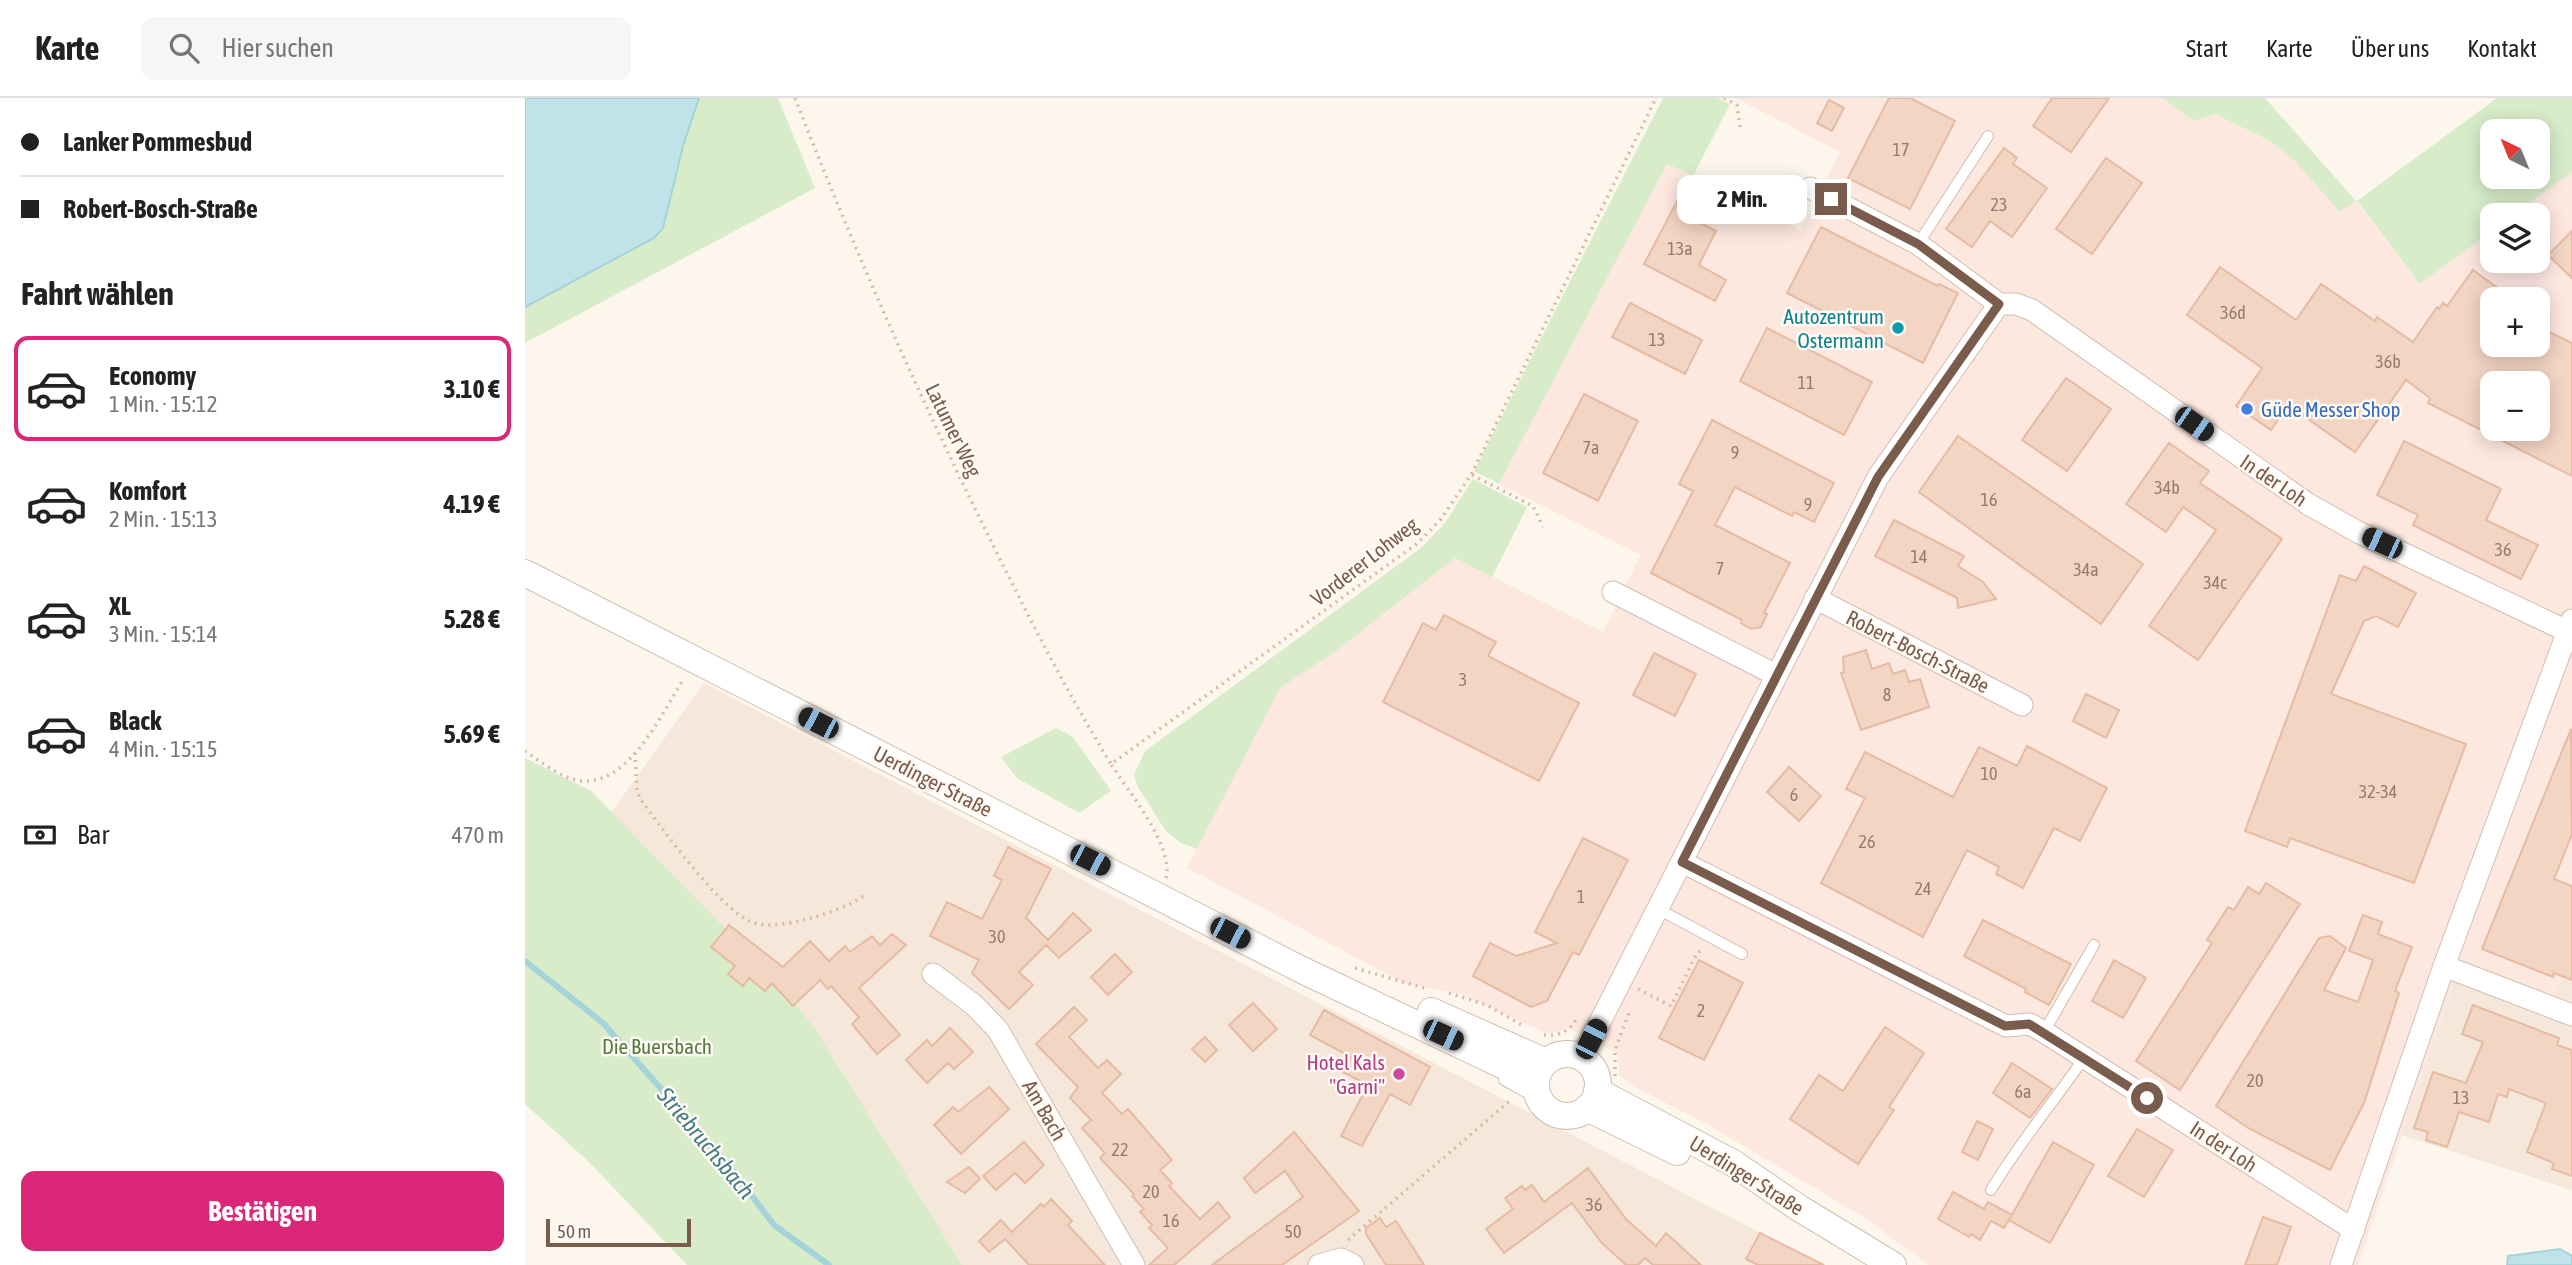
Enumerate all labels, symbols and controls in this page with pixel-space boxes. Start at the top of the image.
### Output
search box [141,17,631,80]
text: Karte [35,29,99,67]
icon: search [165,29,203,67]
text: Hier suchen [221,33,334,63]
text: Start [2186,35,2228,62]
text: Karte [2266,35,2313,62]
text: Über uns [2351,35,2429,62]
text: Kontakt [2467,35,2537,62]
north arrow [2480,119,2550,189]
map controls [2480,119,2550,441]
text: Lanker Pommesbud [63,127,252,157]
house number: 17 [1893,139,1909,160]
callout: 2 Min. [1677,174,1807,224]
route end [1815,183,1847,215]
text: 2 Min. [1717,186,1767,212]
text: Robert-Bosch-Straße [63,194,258,224]
house number: 23 [1991,194,2007,215]
button: layers [2480,203,2550,273]
house number: 13a [1667,238,1693,259]
text: Fahrt wählen [21,275,174,312]
button: + [2480,287,2550,357]
house number: 36d [2220,302,2246,323]
place label: Autozentrum Ostermann [1783,304,1884,352]
marker: Autozentrum Ostermann [1890,320,1906,336]
house number: 13 [1649,329,1665,350]
house number: 36b [2375,351,2401,372]
icon: car [25,357,88,420]
text: Economy [109,361,196,391]
button: − [2480,371,2550,441]
house number: 11 [1798,372,1814,393]
text: 3.10 € [443,374,500,404]
street label: Latumer Weg [921,379,987,481]
text: 1 Min. · 15:12 [109,391,217,417]
place label: Güde Messer Shop [2261,397,2401,421]
marker: Güde Messer Shop [2239,401,2255,417]
car [2171,403,2218,445]
house number: 7a [1583,437,1599,458]
house number: 9 [1731,442,1739,463]
street label: In der Loh [2236,449,2312,511]
icon: car [25,472,88,535]
text: Komfort [109,476,186,506]
house number: 34b [2154,477,2180,498]
text: 4.19 € [443,489,500,519]
house number: 16 [1981,489,1997,510]
house number: 9 [1804,494,1812,515]
text: 2 Min. · 15:13 [109,506,217,532]
street label: Vorderer Lohweg [1306,512,1422,610]
car [2359,525,2406,561]
house number: 36 [2495,539,2511,560]
house number: 14 [1911,546,1927,567]
house number: 7 [1716,558,1724,579]
house number: 34a [2073,559,2099,580]
house number: 34c [2203,572,2227,593]
icon: car [25,587,88,650]
text: XL [109,591,131,621]
text: 5.28 € [443,604,500,634]
street label: Robert-Bosch-Straße [1842,605,1994,697]
text: 3 Min. · 15:14 [109,621,217,647]
house number: 3 [1459,669,1467,690]
house number: 8 [1883,684,1891,705]
icon: car [25,702,88,765]
car [795,704,842,742]
text: Black [109,706,161,736]
text: 5.69 € [443,719,500,749]
text: 4 Min. · 15:15 [109,736,217,762]
street label: Uerdinger Straße [870,741,996,821]
house number: 10 [1981,763,1997,784]
house number: 32-34 [2359,781,2397,802]
house number: 6 [1790,784,1798,805]
icon: cash [21,816,59,854]
text: Bar [77,820,109,850]
text: 470 m [452,822,504,848]
house number: 26 [1859,831,1875,852]
car [1067,841,1114,879]
house number: 24 [1915,878,1931,899]
house number: 1 [1577,886,1585,907]
car [1207,914,1254,952]
house number: 30 [989,926,1005,947]
house number: 2 [1697,1000,1705,1021]
car [1573,1016,1610,1062]
car [1420,1017,1467,1053]
park label: Die Buersbach [602,1034,712,1058]
place label: Hotel Kals "Garni" [1307,1050,1385,1098]
marker: Hotel Kals "Garni" [1391,1066,1407,1082]
house number: 20 [2247,1070,2263,1091]
street label: Am Bach [1018,1075,1072,1145]
house number: 6a [2015,1081,2031,1102]
water label: Striebruchsbach [651,1082,760,1204]
route start [2131,1082,2163,1114]
house number: 13 [2453,1087,2469,1108]
street label: In der Loh [2186,1115,2262,1177]
street label: Uerdinger Straße [1685,1130,1809,1220]
house number: 22 [1112,1139,1128,1160]
button: Bestätigen [21,1171,504,1251]
house number: 20 [1143,1181,1159,1202]
house number: 36 [1586,1194,1602,1215]
house number: 16 [1163,1210,1179,1231]
scale bar [546,1216,691,1248]
text: 50 m [557,1220,591,1242]
house number: 50 [1285,1221,1301,1242]

